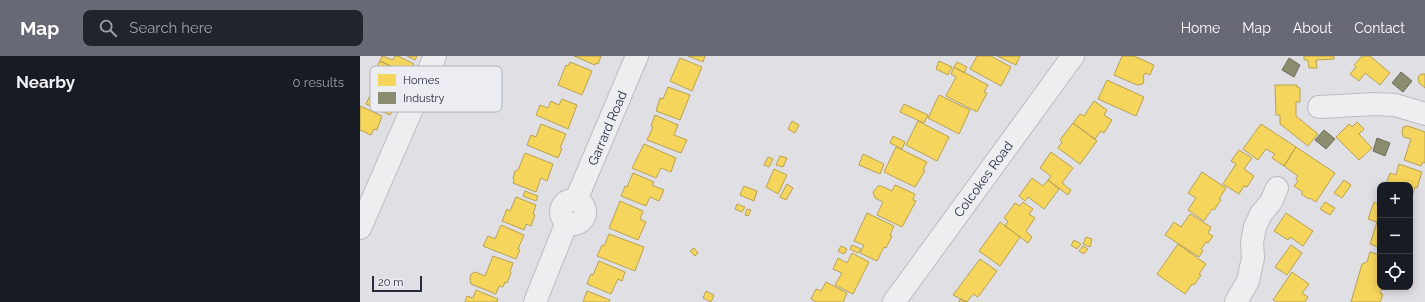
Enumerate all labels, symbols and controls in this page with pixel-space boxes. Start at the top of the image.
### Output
search box [83,10,363,46]
text: Map [20,17,59,39]
icon: search [97,17,119,39]
text: Search here [129,19,213,37]
text: Home [1181,20,1220,36]
text: Map [1242,20,1271,36]
text: About [1293,20,1332,36]
text: Contact [1354,20,1405,36]
legend [370,66,502,112]
text: Nearby [16,72,75,92]
text: Homes [403,74,439,87]
text: 0 results [293,75,344,90]
street label: Garrard Road [585,89,630,168]
text: Industry [403,92,444,105]
street label: Colcokes Road [951,138,1016,220]
map controls [1377,182,1413,290]
button: + [1377,182,1413,218]
button: − [1377,218,1413,254]
button: locate [1377,254,1413,290]
scale bar [372,274,422,293]
text: 20 m [378,276,403,289]

